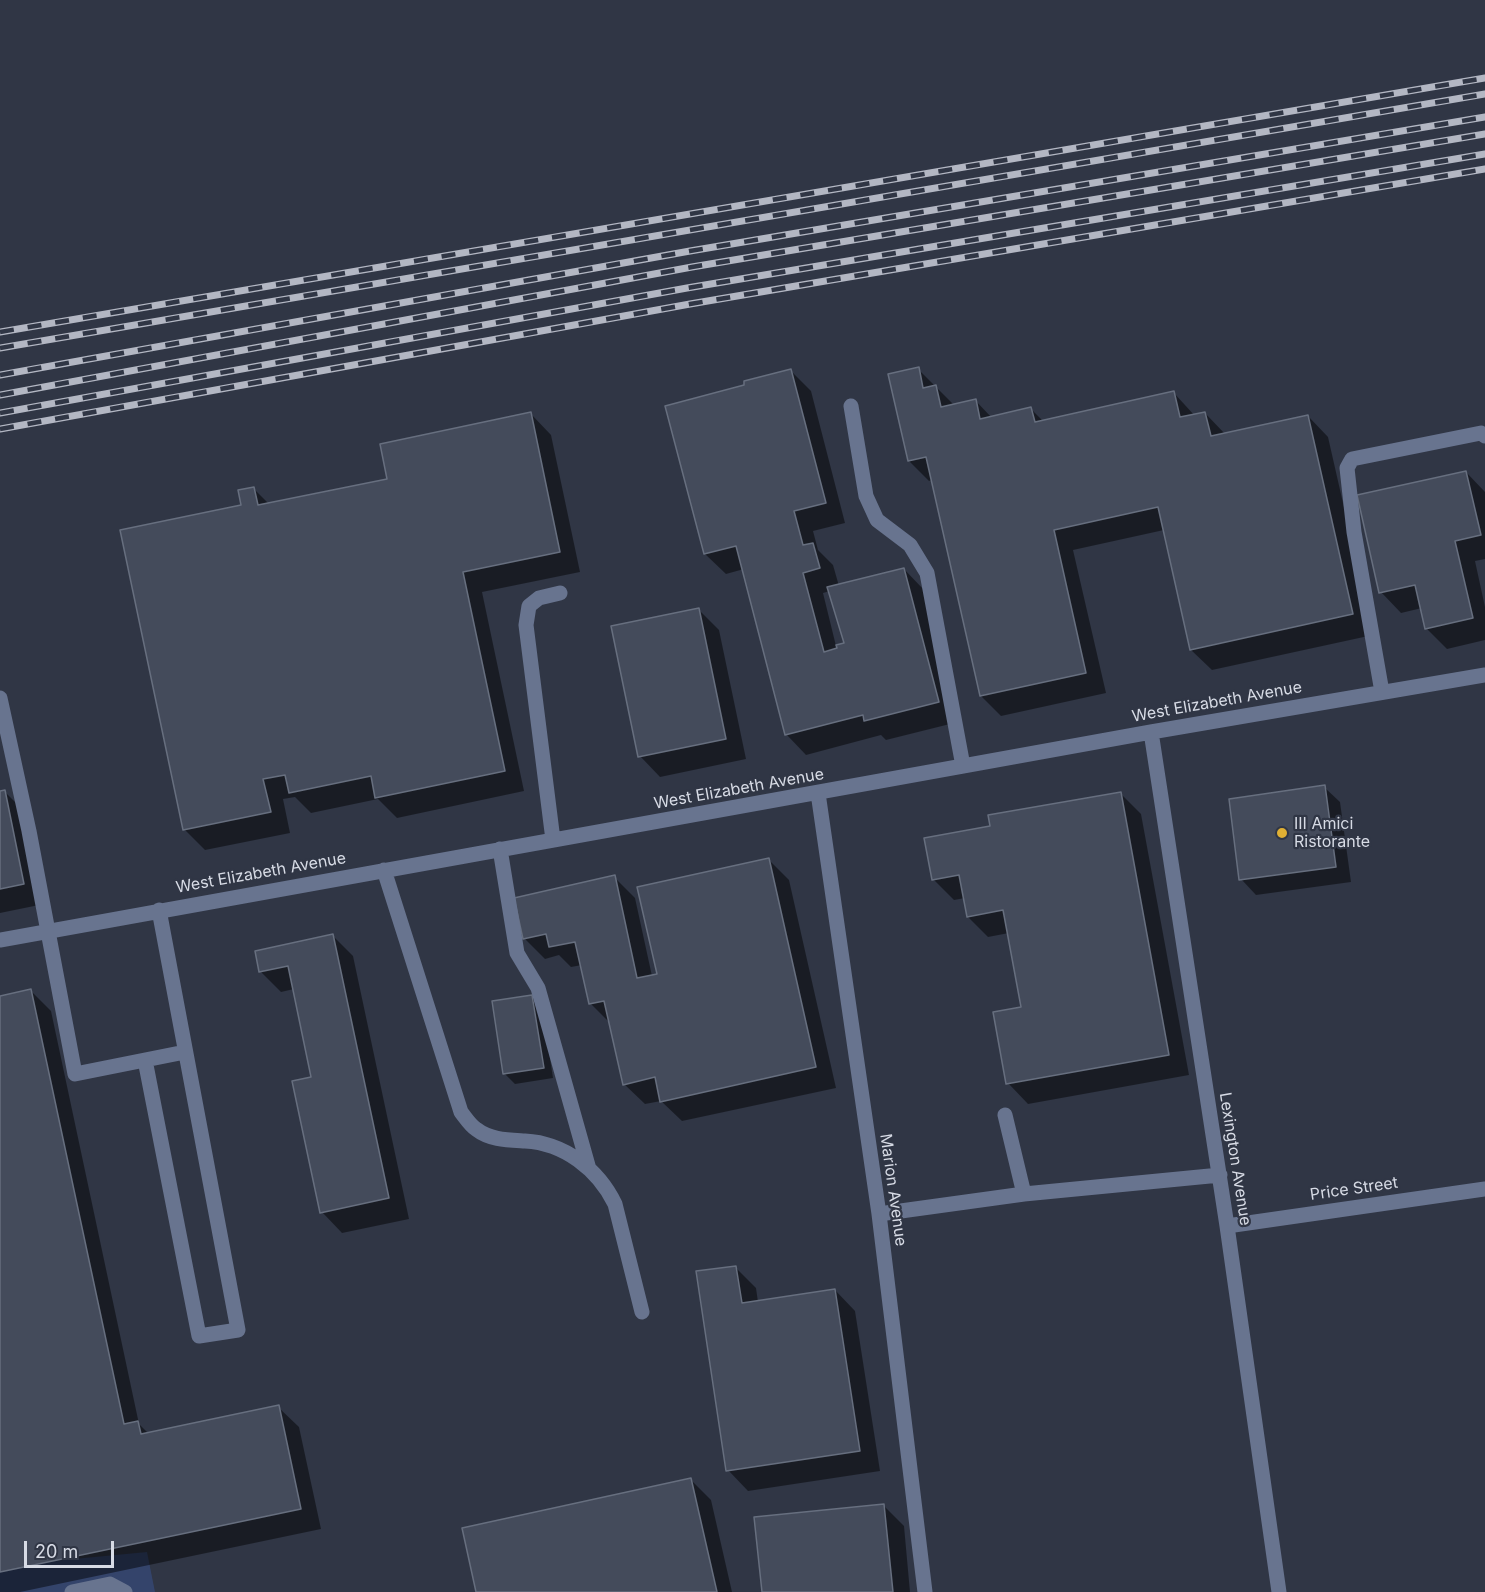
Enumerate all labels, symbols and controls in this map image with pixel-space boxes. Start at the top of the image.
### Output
street label: West Elizabeth Avenue [1131,678,1303,726]
street label: West Elizabeth Avenue [653,765,825,813]
place label: III Amici Ristorante [1294,814,1370,852]
marker: III Amici Ristorante [1275,826,1289,840]
street label: West Elizabeth Avenue [175,849,347,897]
street label: Lexington Avenue [1215,1091,1255,1227]
street label: Marion Avenue [876,1133,910,1247]
street label: Price Street [1309,1173,1399,1205]
scale bar [27,1529,117,1567]
text: 20 m [35,1541,78,1562]

